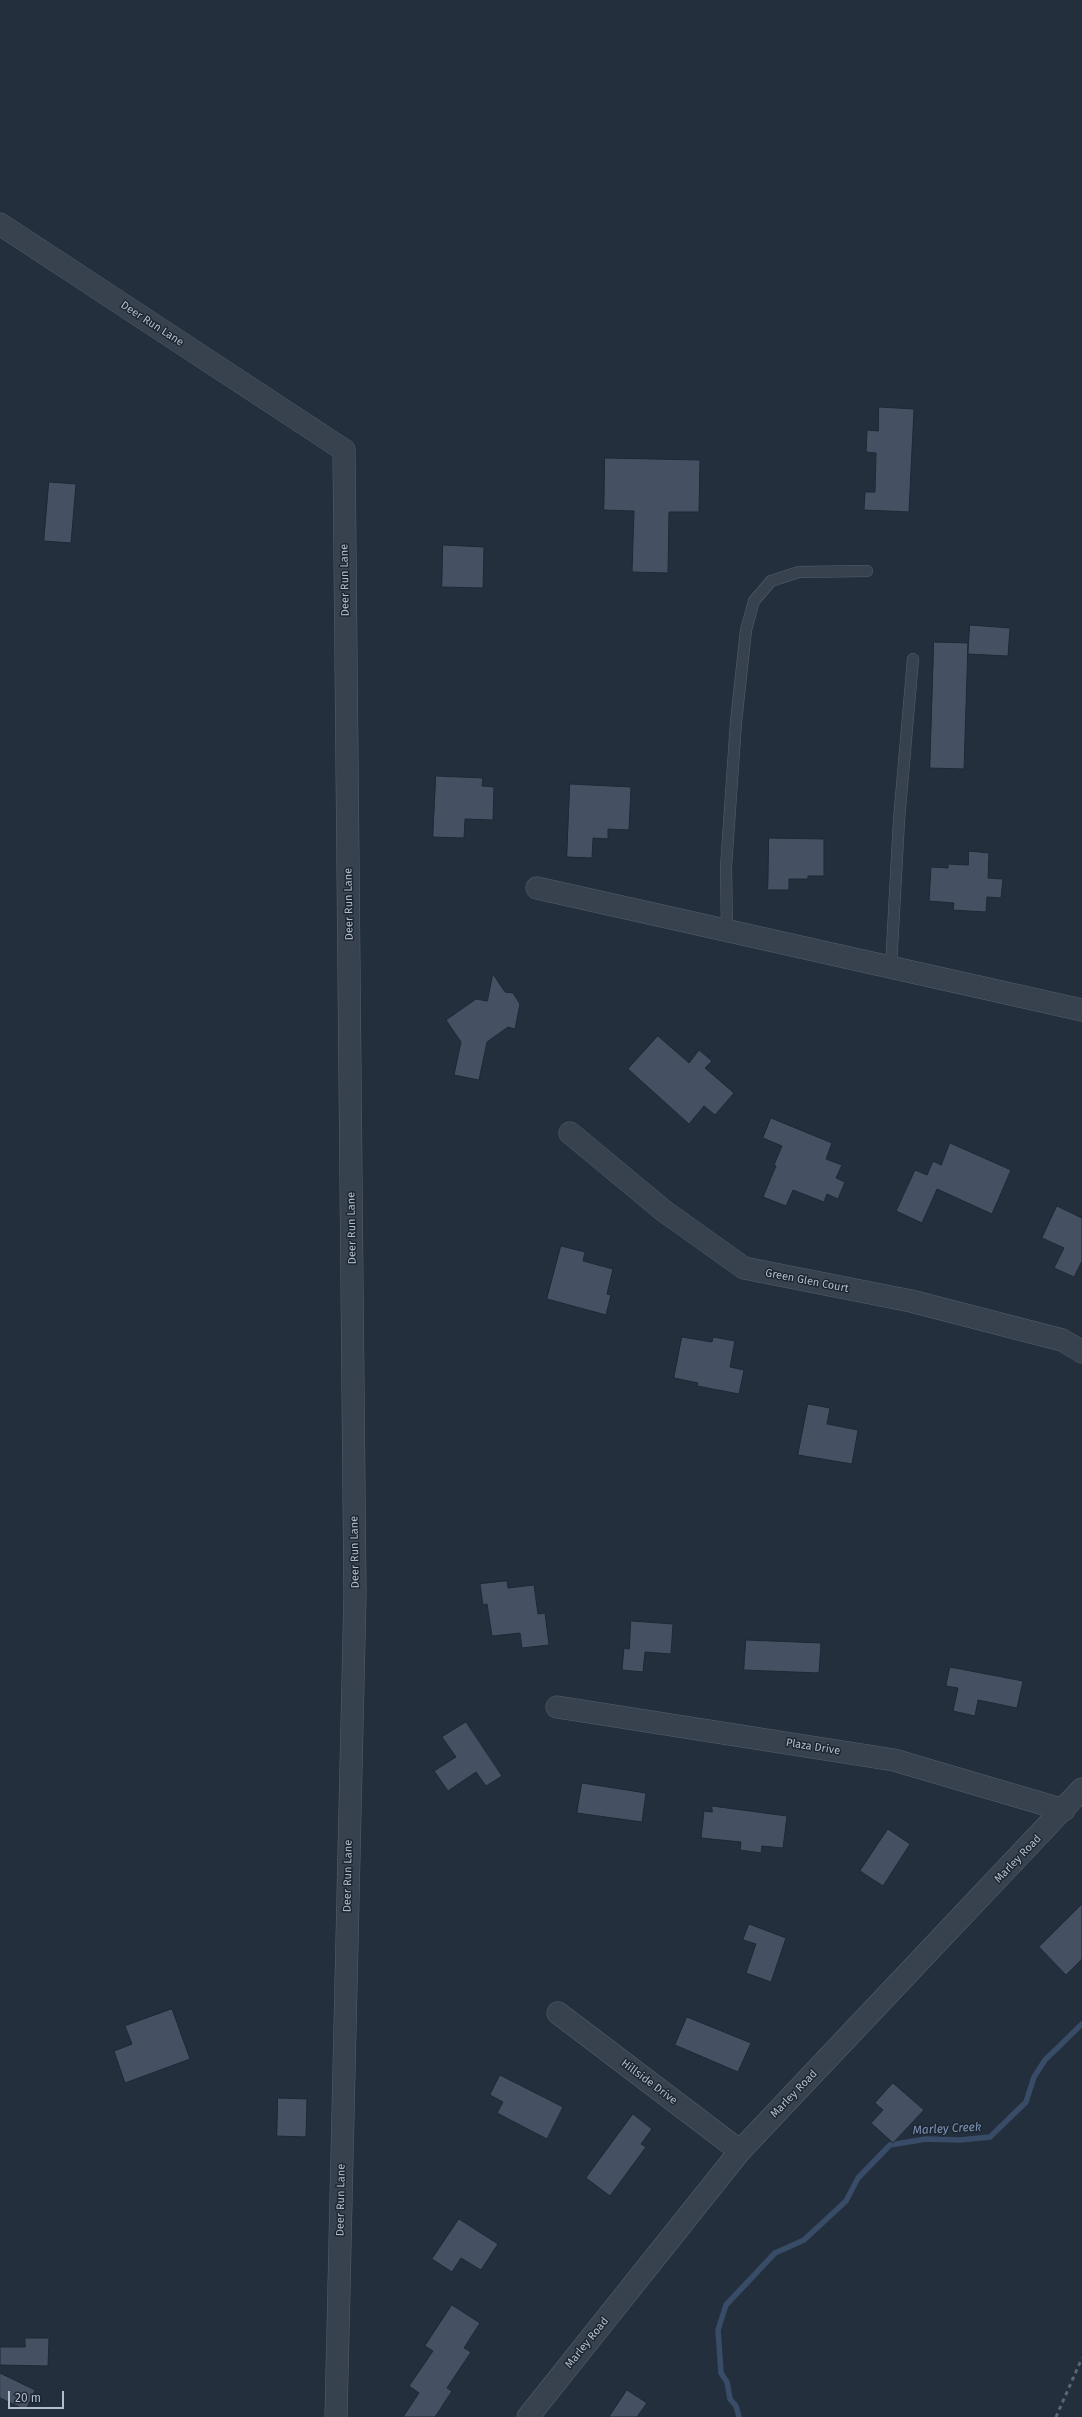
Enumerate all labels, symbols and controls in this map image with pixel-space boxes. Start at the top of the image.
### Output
street label: Deer Run Lane [118,299,186,349]
street label: Deer Run Lane [338,544,352,616]
street label: Deer Run Lane [342,868,356,940]
street label: Deer Run Lane [345,1192,359,1264]
street label: Green Glen Court [764,1266,850,1296]
street label: Deer Run Lane [348,1516,362,1588]
street label: Plaza Drive [785,1736,841,1758]
street label: Marley Road [992,1832,1044,1886]
street label: Deer Run Lane [341,1840,355,1912]
street label: Hillside Drive [618,2057,680,2107]
street label: Marley Road [768,2067,820,2121]
water label: Marley Creek [912,2120,982,2138]
street label: Deer Run Lane [334,2164,348,2236]
street label: Marley Road [562,2315,612,2371]
scale bar [10,2383,66,2409]
text: 20 m [15,2391,41,2405]

